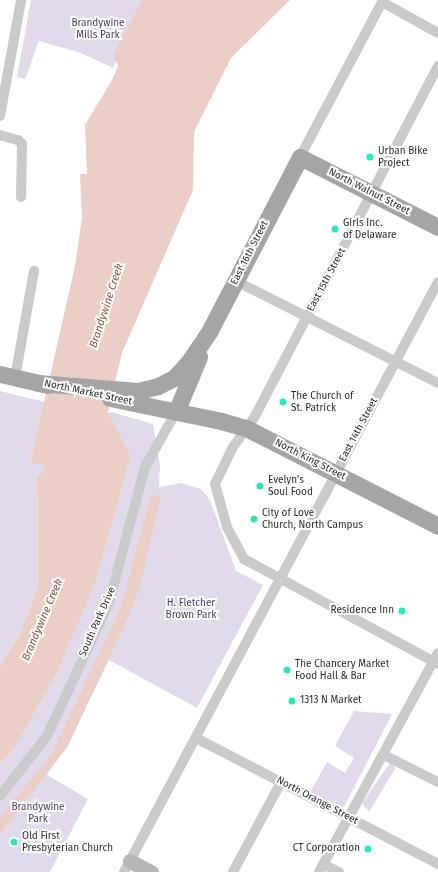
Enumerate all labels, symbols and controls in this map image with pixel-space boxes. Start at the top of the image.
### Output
park label: Brandywine Mills Park [71,17,125,40]
place label: Urban Bike Project [378,145,428,168]
marker: Urban Bike Project [365,152,375,162]
street label: North Walnut Street [326,166,412,218]
place label: Girls Inc. of Delaware [343,217,396,240]
street label: East 16th Street [229,219,271,287]
marker: Girls Inc. of Delaware [330,224,340,234]
street label: East 15th Street [305,246,349,314]
water label: Brandywine Creek [87,262,127,350]
street label: North Market Street [43,378,133,408]
place label: The Church of St. Patrick [291,390,353,414]
street label: East 14th Street [337,396,381,464]
marker: The Church of St. Patrick [278,397,288,407]
street label: North King Street [272,437,348,483]
place label: Evelyn’s Soul Food [268,474,313,498]
marker: Evelyn’s Soul Food [255,481,265,491]
place label: City of Love Church, North Campus [262,507,363,530]
marker: City of Love Church, North Campus [249,514,259,524]
water label: Brandywine Creek [20,577,66,663]
street label: South Park Drive [77,585,119,659]
park label: H. Fletcher Brown Park [166,597,216,620]
place label: Residence Inn [331,605,394,617]
marker: Residence Inn [397,606,407,616]
place label: The Chancery Market Food Hall & Bar [295,658,389,682]
marker: The Chancery Market Food Hall & Bar [282,665,292,675]
place label: 1313 N Market [300,695,362,707]
marker: 1313 N Market [287,696,297,706]
street label: North Orange Street [274,774,360,828]
park label: Brandywine Park [11,801,65,824]
place label: Old First Presbyterian Church [22,830,113,854]
marker: Old First Presbyterian Church [9,837,19,847]
place label: CT Corporation [293,843,360,855]
marker: CT Corporation [363,844,373,854]

